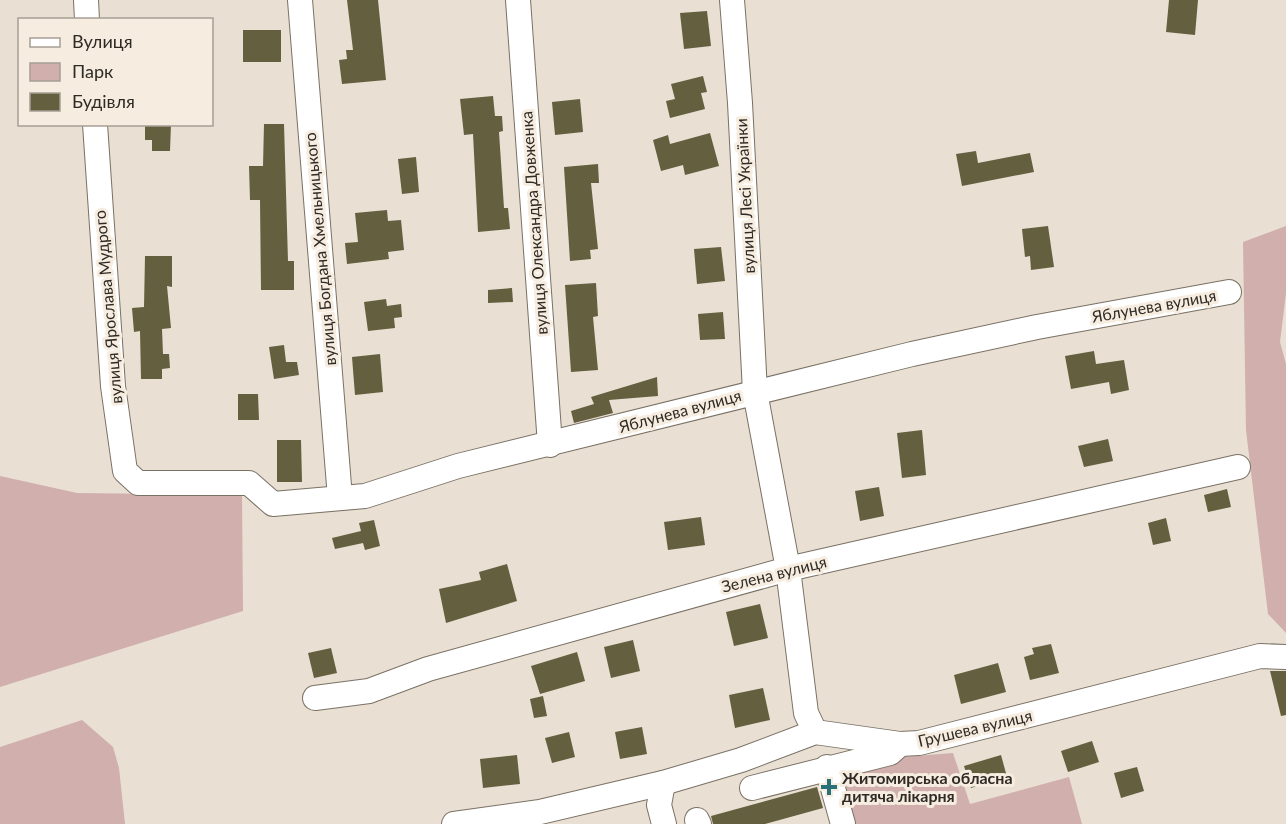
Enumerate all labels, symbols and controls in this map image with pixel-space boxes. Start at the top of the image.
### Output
legend [18,18,213,126]
text: Вулиця [72,30,133,52]
text: Парк [72,60,114,82]
text: Будівля [72,90,135,112]
street label: вулиця Олександра Довженка [516,111,551,335]
street label: вулиця Лесі Українки [731,118,758,274]
street label: вулиця Богдана Хмельницького [300,132,339,366]
street label: вулиця Ярослава Мудрого [90,209,125,405]
street label: Яблунева вулиця [1089,285,1218,326]
street label: Яблунева вулиця [616,385,743,436]
street label: Зелена вулиця [719,551,828,596]
street label: Грушева вулиця [916,705,1034,750]
place label: Житомирська обласна дитяча лікарня [842,768,1013,805]
marker: Житомирська обласна дитяча лікарня [820,778,838,796]

